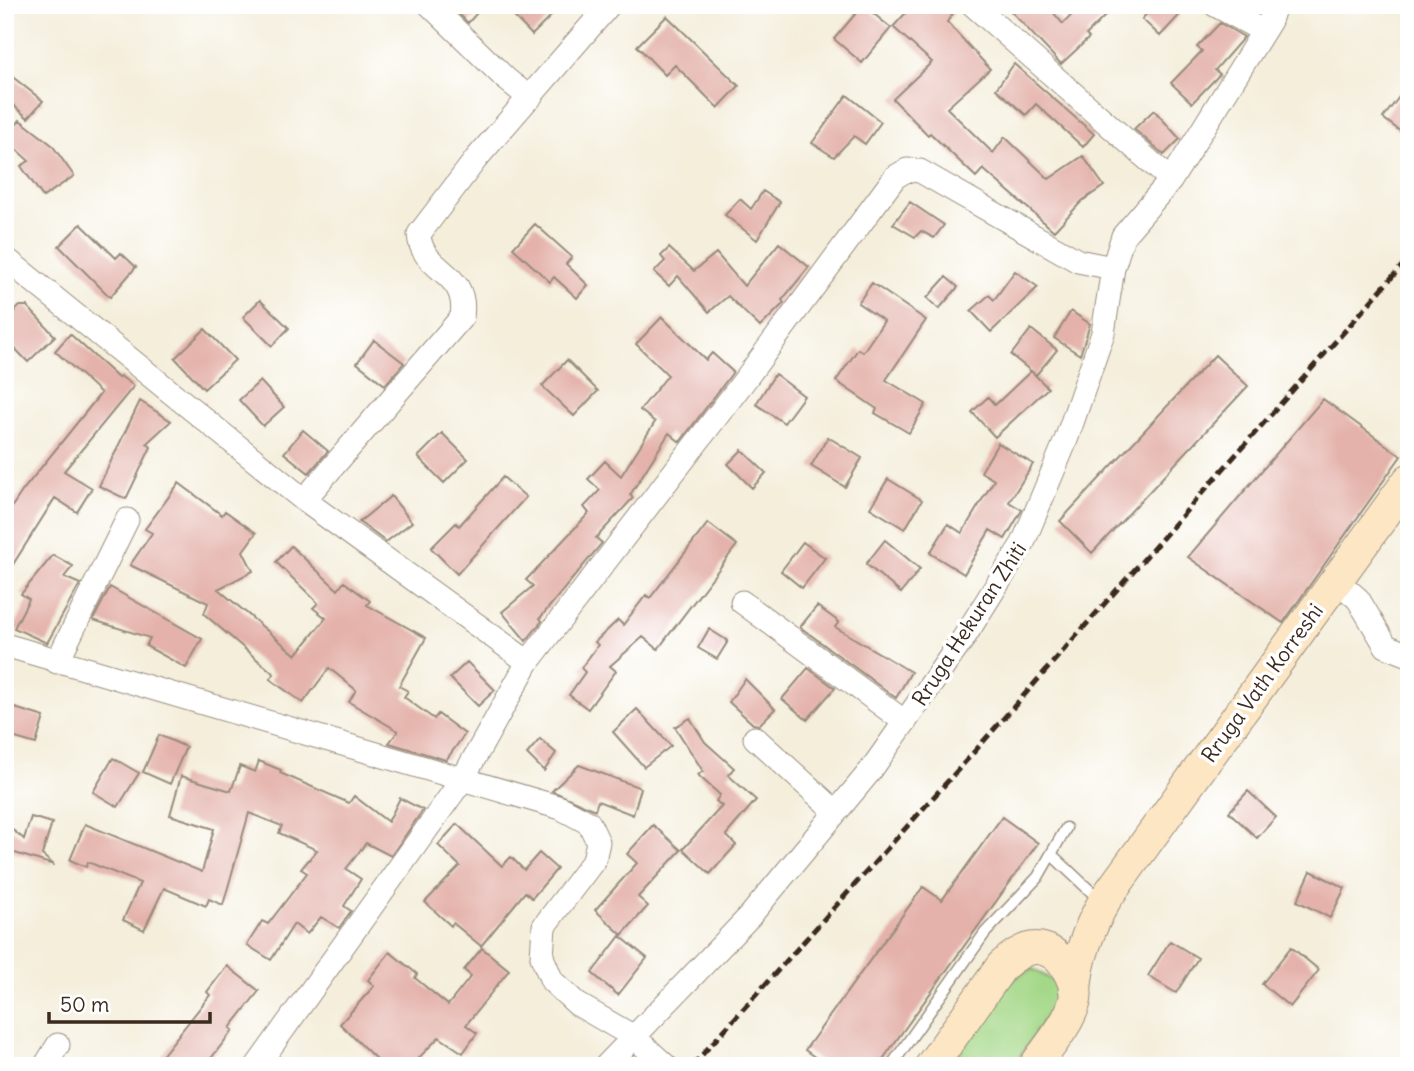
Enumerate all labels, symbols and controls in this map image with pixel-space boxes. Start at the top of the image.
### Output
street label: Rruga Hekuran Zhiti [906,537,1032,711]
street label: Rruga Vath Korreshi [1195,598,1329,768]
scale bar [49,980,210,1024]
text: 50 m [60,991,109,1018]

